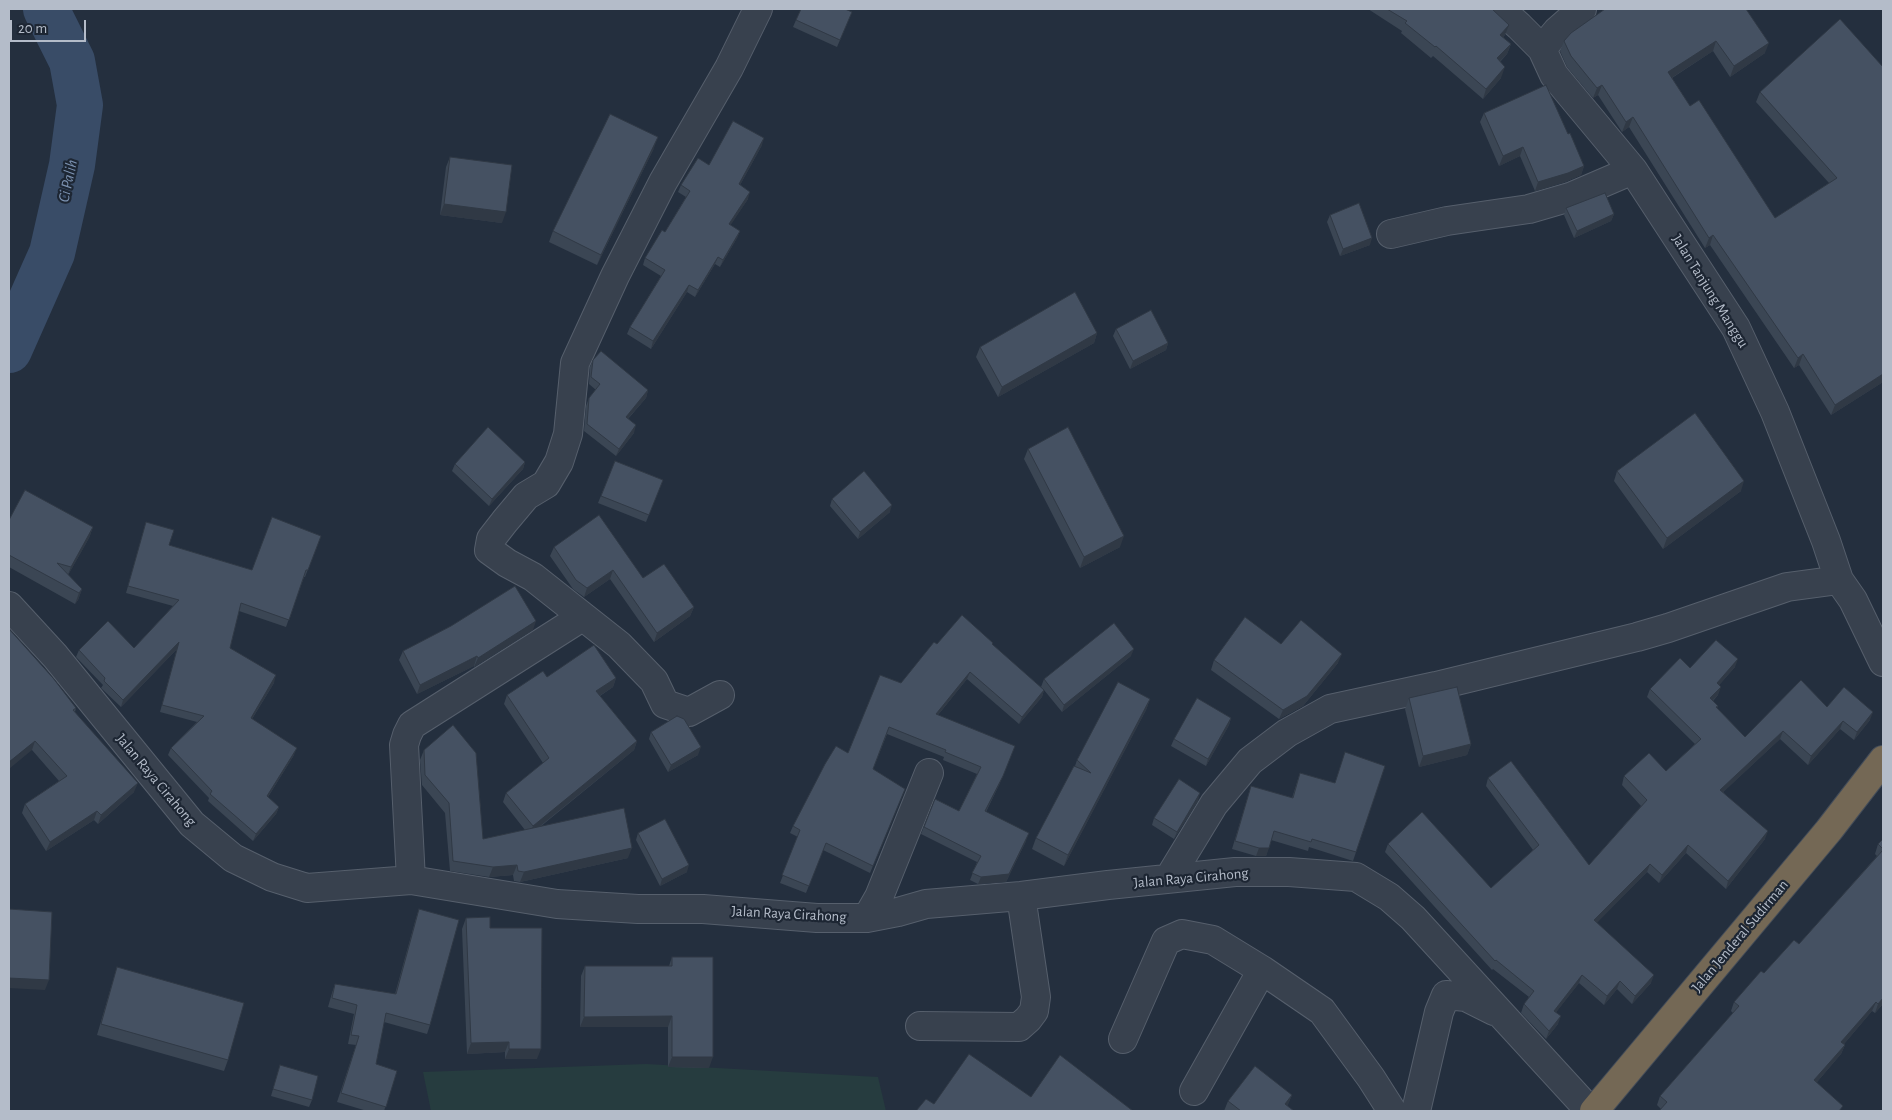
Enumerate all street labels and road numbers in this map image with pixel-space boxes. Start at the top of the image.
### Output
street label: Jalan Tanjung Manggu [1668,231,1752,351]
street label: Jalan Raya Cirahong [112,730,200,830]
street label: Jalan Raya Cirahong [1133,864,1249,892]
street label: Jalan Jenderal Sudirman [1688,876,1792,996]
street label: Jalan Raya Cirahong [731,902,847,926]

